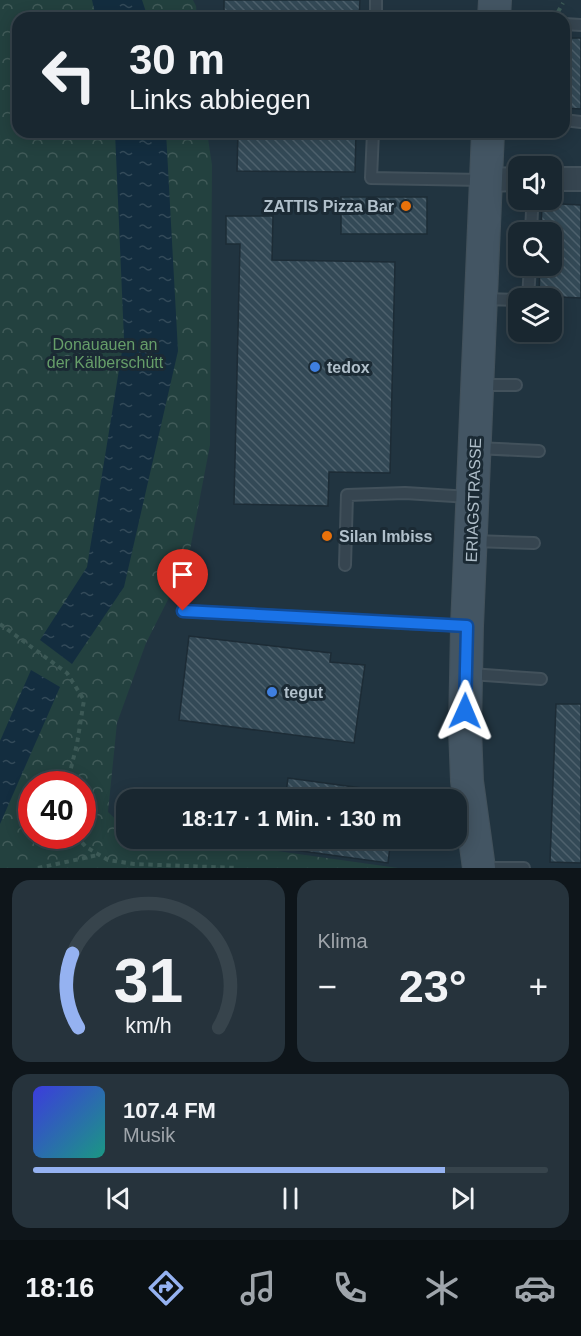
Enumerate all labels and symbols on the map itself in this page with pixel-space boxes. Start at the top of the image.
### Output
place label: ZATTIS Pizza Bar [264,198,394,215]
marker: ZATTIS Pizza Bar [399,199,413,213]
park label: Donauauen an der Kälberschütt [47,336,164,371]
place label: tedox [327,359,370,376]
marker: tedox [308,360,322,374]
street label: ERIAGSTRASSE [463,438,484,563]
place label: Silan Imbiss [339,528,432,545]
marker: Silan Imbiss [320,529,334,543]
pin [157,549,208,611]
position arrow [433,679,497,743]
place label: tegut [284,684,324,701]
marker: tegut [265,685,279,699]
speed limit sign: 40 [18,771,96,849]

